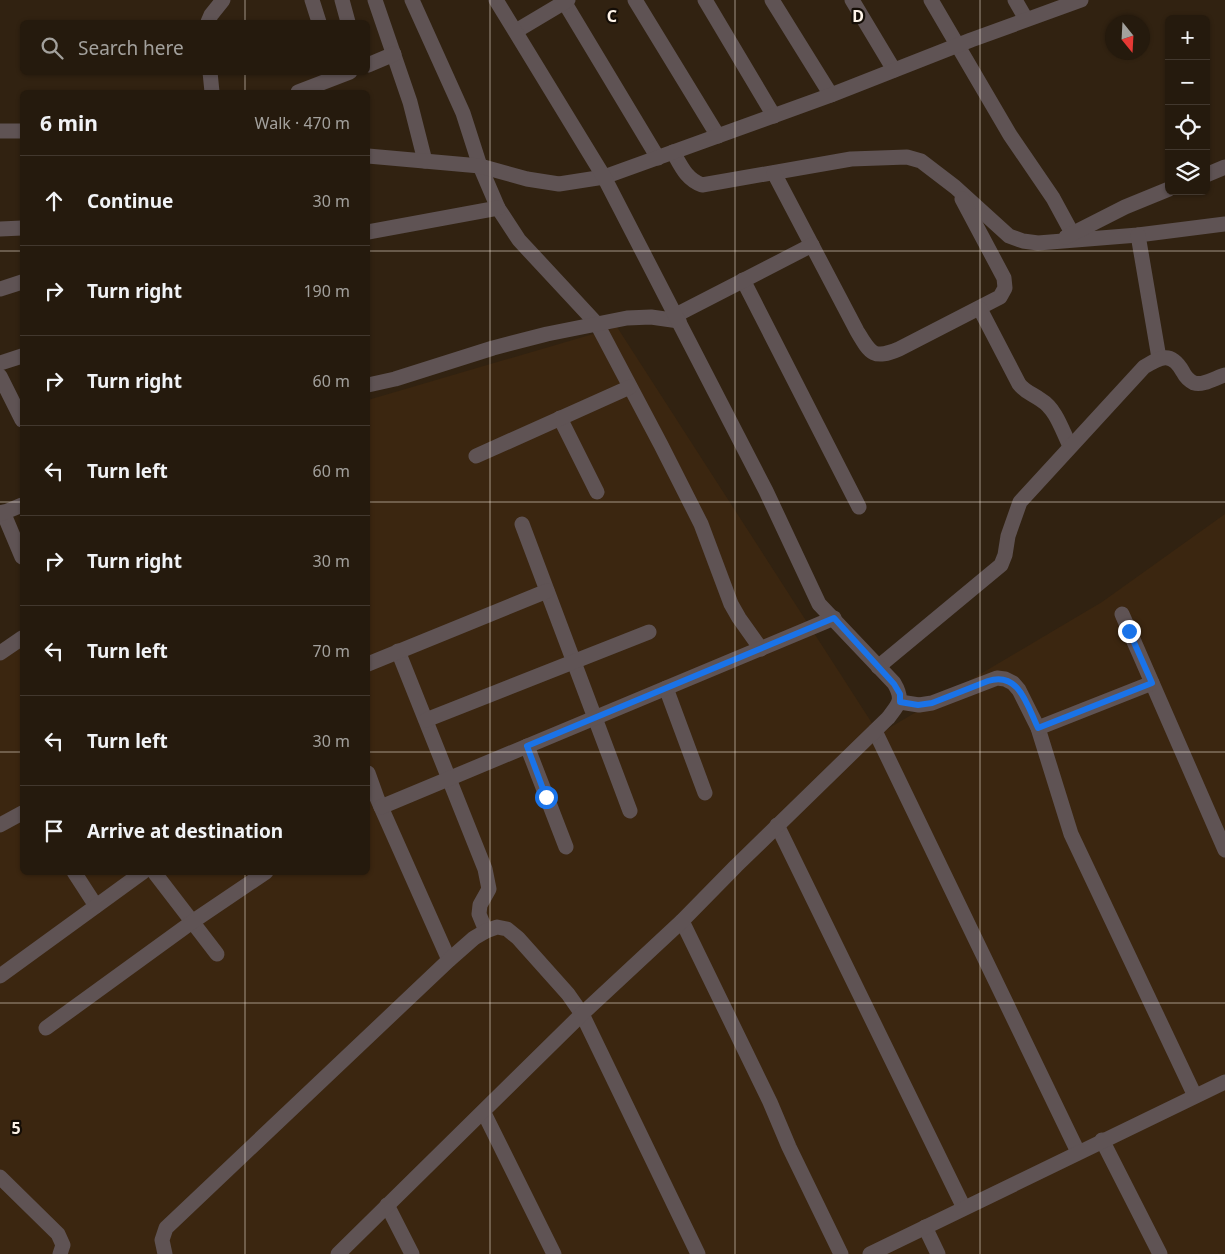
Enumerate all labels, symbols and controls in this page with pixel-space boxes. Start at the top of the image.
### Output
text: C [607,5,617,27]
text: D [852,5,864,27]
north arrow [1105,15,1150,60]
map controls [1165,15,1210,195]
button: + [1165,15,1210,60]
search box [20,20,370,75]
icon: search [38,34,66,62]
text: Search here [78,35,184,61]
button: − [1165,60,1210,105]
button: locate [1165,105,1210,150]
text: 6 min [40,109,98,137]
text: Walk · 470 m [255,112,350,134]
button: layers [1165,150,1210,195]
icon: ahead [40,187,68,215]
text: Continue [87,188,173,214]
text: 30 m [313,190,350,212]
icon: right [40,277,68,305]
text: Turn right [87,278,182,304]
text: 190 m [303,280,350,302]
icon: right [40,367,68,395]
text: Turn right [87,368,182,394]
text: 60 m [313,370,350,392]
icon: left [40,457,68,485]
text: Turn left [87,458,168,484]
text: 60 m [313,460,350,482]
icon: right [40,547,68,575]
text: Turn right [87,548,182,574]
text: 30 m [313,550,350,572]
route end [1118,620,1141,643]
icon: left [40,637,68,665]
text: Turn left [87,638,168,664]
text: 70 m [313,640,350,662]
icon: left [40,727,68,755]
text: Turn left [87,728,168,754]
text: 30 m [313,730,350,752]
route start [535,786,558,809]
icon: arrive [40,817,68,845]
text: Arrive at destination [87,818,283,844]
text: 5 [11,1117,21,1139]

